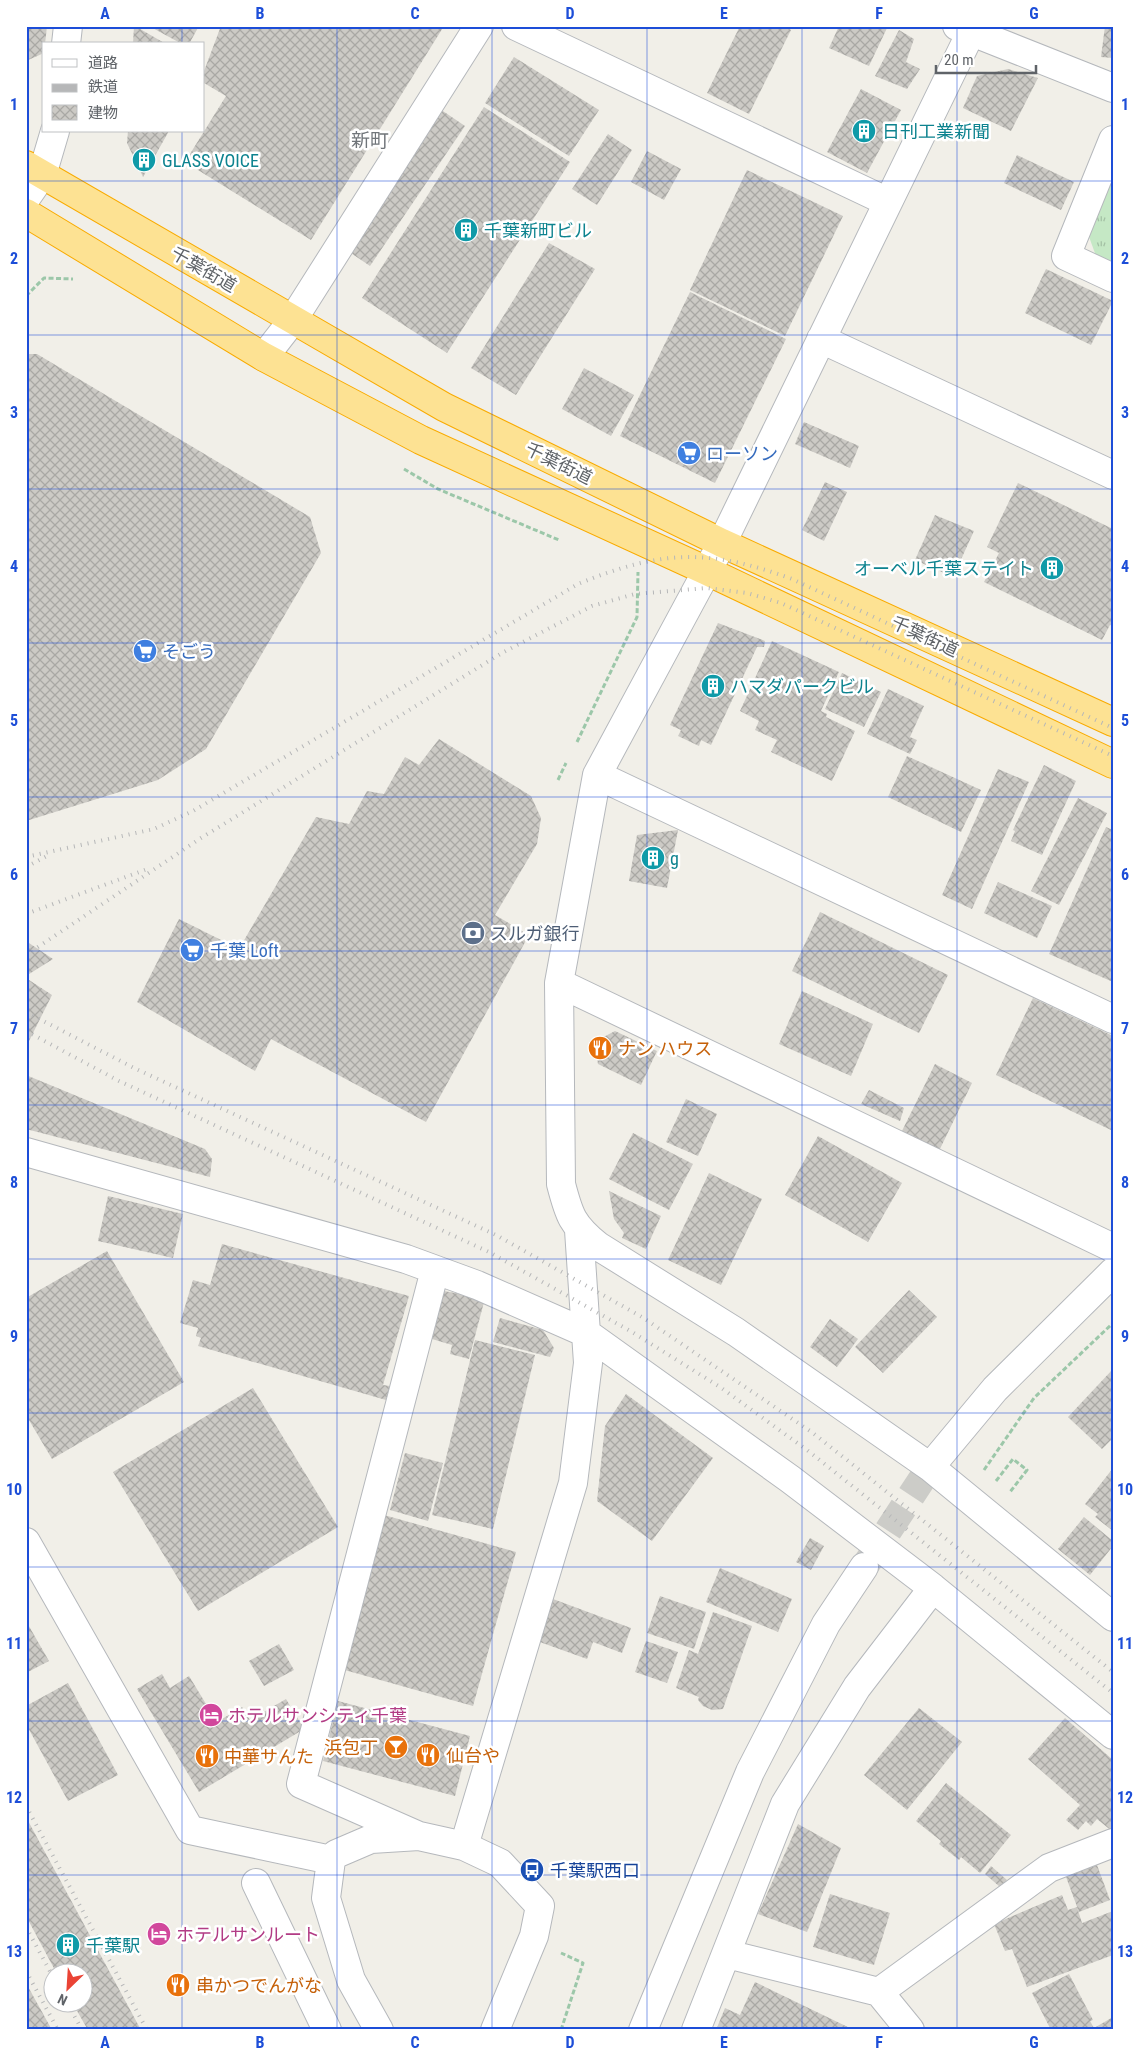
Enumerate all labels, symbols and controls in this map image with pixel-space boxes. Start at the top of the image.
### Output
text: A [100,4,110,23]
text: B [256,4,265,23]
text: C [410,4,420,23]
text: D [565,4,575,23]
text: E [720,4,728,23]
text: F [875,4,883,23]
text: G [1029,4,1039,23]
legend [42,42,205,132]
scale bar [936,42,1036,74]
text: 20 m [944,51,974,69]
text: 道路 [88,54,118,72]
text: 鉄道 [88,78,118,96]
text: 1 [10,95,18,114]
text: 1 [1121,95,1129,114]
text: 建物 [88,104,118,122]
building icon: 日刊工業新聞 [851,118,877,144]
place label: 日刊工業新聞 [882,121,990,142]
district label: 新町 [351,129,389,152]
building icon: GLASS VOICE [131,147,157,173]
place label: GLASS VOICE [162,150,259,171]
building icon: 千葉新町ビル [453,217,479,243]
place label: 千葉新町ビル [484,220,592,241]
street label: 千葉街道 [168,242,240,296]
text: 2 [10,249,18,268]
text: 2 [1121,249,1129,268]
text: 3 [10,403,18,422]
text: 3 [1121,403,1129,422]
street label: 千葉街道 [522,438,596,488]
supermarket icon: ローソン [676,440,702,466]
place label: ローソン [706,443,778,464]
building icon: オーベル千葉ステイト [1039,555,1065,581]
text: 4 [10,557,18,576]
text: 4 [1121,557,1129,576]
place label: オーベル千葉ステイト [854,558,1034,579]
street label: 千葉街道 [888,611,962,661]
supermarket icon: そごう [132,638,158,664]
place label: そごう [162,641,216,662]
building icon: ハマダパークビル [700,673,726,699]
place label: ハマダパークビル [730,676,874,697]
text: 5 [10,711,18,730]
text: 5 [1121,711,1129,730]
building icon: g [640,845,666,871]
place label: g [670,848,679,869]
text: 6 [10,865,18,884]
text: 6 [1121,865,1129,884]
bank icon: スルガ銀行 [460,920,486,946]
place label: スルガ銀行 [490,923,579,944]
supermarket icon: 千葉 Loft [179,937,205,963]
place label: 千葉 Loft [210,940,279,961]
text: 7 [10,1019,18,1038]
text: 7 [1121,1019,1129,1038]
restaurant icon: ナン ハウス [587,1035,613,1061]
place label: ナン ハウス [618,1038,712,1059]
text: 8 [10,1173,18,1192]
text: 8 [1121,1173,1129,1192]
text: 9 [10,1327,18,1346]
text: 9 [1121,1327,1129,1346]
text: 10 [6,1480,22,1499]
text: 10 [1117,1480,1133,1499]
text: 11 [6,1634,22,1653]
text: 11 [1117,1634,1133,1653]
hotel icon: ホテルサンシティ千葉 [198,1702,224,1728]
place label: ホテルサンシティ千葉 [228,1705,407,1726]
bar icon: 浜包丁 [383,1734,409,1760]
place label: 浜包丁 [324,1737,378,1758]
restaurant icon: 仙台や [415,1742,441,1768]
restaurant icon: 中華サんた [194,1743,220,1769]
place label: 仙台や [446,1745,500,1766]
place label: 中華サんた [224,1746,314,1767]
text: 12 [6,1788,22,1807]
text: 12 [1117,1788,1133,1807]
bus stop icon: 千葉駅西口 [519,1857,545,1883]
place label: 千葉駅西口 [550,1860,640,1881]
hotel icon: ホテルサンルート [146,1921,172,1947]
place label: ホテルサンルート [176,1924,320,1945]
building icon: 千葉駅 [55,1932,81,1958]
place label: 千葉駅 [86,1935,140,1956]
text: 13 [6,1942,22,1961]
text: 13 [1117,1942,1133,1961]
north arrow [42,1964,92,2014]
restaurant icon: 串かつでんがな [165,1972,191,1998]
place label: 串かつでんがな [196,1975,322,1996]
text: N [55,1991,70,2009]
text: A [100,2033,110,2052]
text: B [256,2033,265,2052]
text: C [410,2033,420,2052]
text: D [565,2033,575,2052]
text: E [720,2033,728,2052]
text: F [875,2033,883,2052]
text: G [1029,2033,1039,2052]

